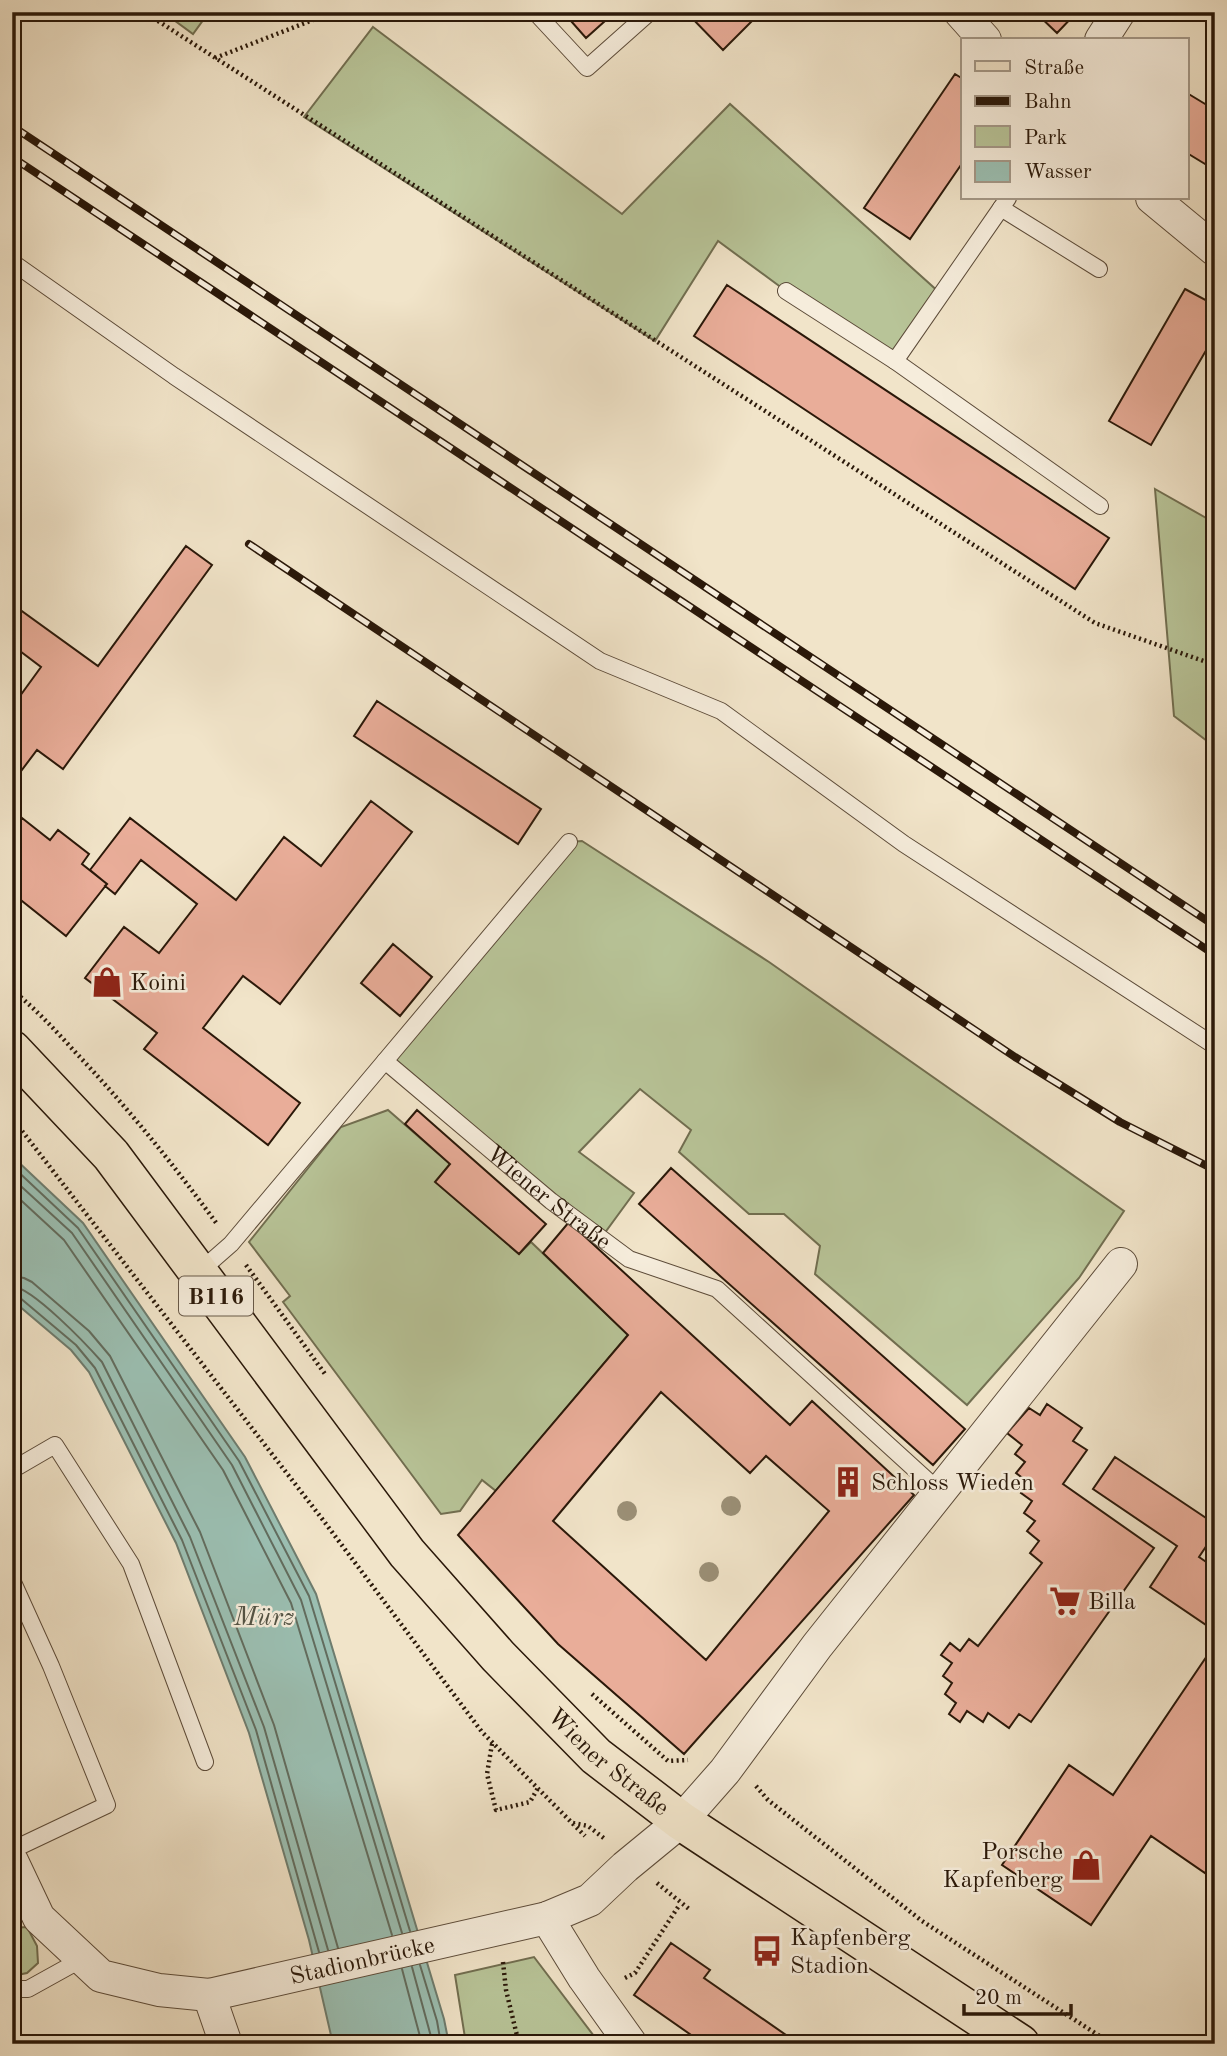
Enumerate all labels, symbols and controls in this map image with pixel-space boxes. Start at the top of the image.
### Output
legend [961,38,1188,200]
text: Straße [1024,58,1084,79]
text: Bahn [1024,92,1072,113]
text: Park [1024,128,1067,149]
text: Wasser [1024,162,1092,183]
shop icon: Koini [90,965,124,999]
place label: Koini [130,972,186,996]
street label: Wiener Straße [481,1142,615,1255]
road number: B116 [179,1276,253,1316]
building icon: Schloss Wieden [831,1465,865,1499]
place label: Schloss Wieden [871,1472,1034,1496]
supermarket icon: Billa [1048,1584,1082,1618]
place label: Billa [1088,1591,1136,1615]
water label: Mürz [233,1605,294,1631]
street label: Wiener Straße [542,1704,673,1821]
place label: Porsche Kapfenberg [943,1841,1063,1893]
shop icon: Porsche Kapfenberg [1069,1848,1103,1882]
place label: Kapfenberg Stadion [790,1927,911,1979]
street label: Stadionbrücke [288,1934,437,1990]
bus stop icon: Kapfenberg Stadion [750,1934,784,1968]
scale bar [964,1972,1071,2016]
text: 20 m [975,1988,1022,2009]

